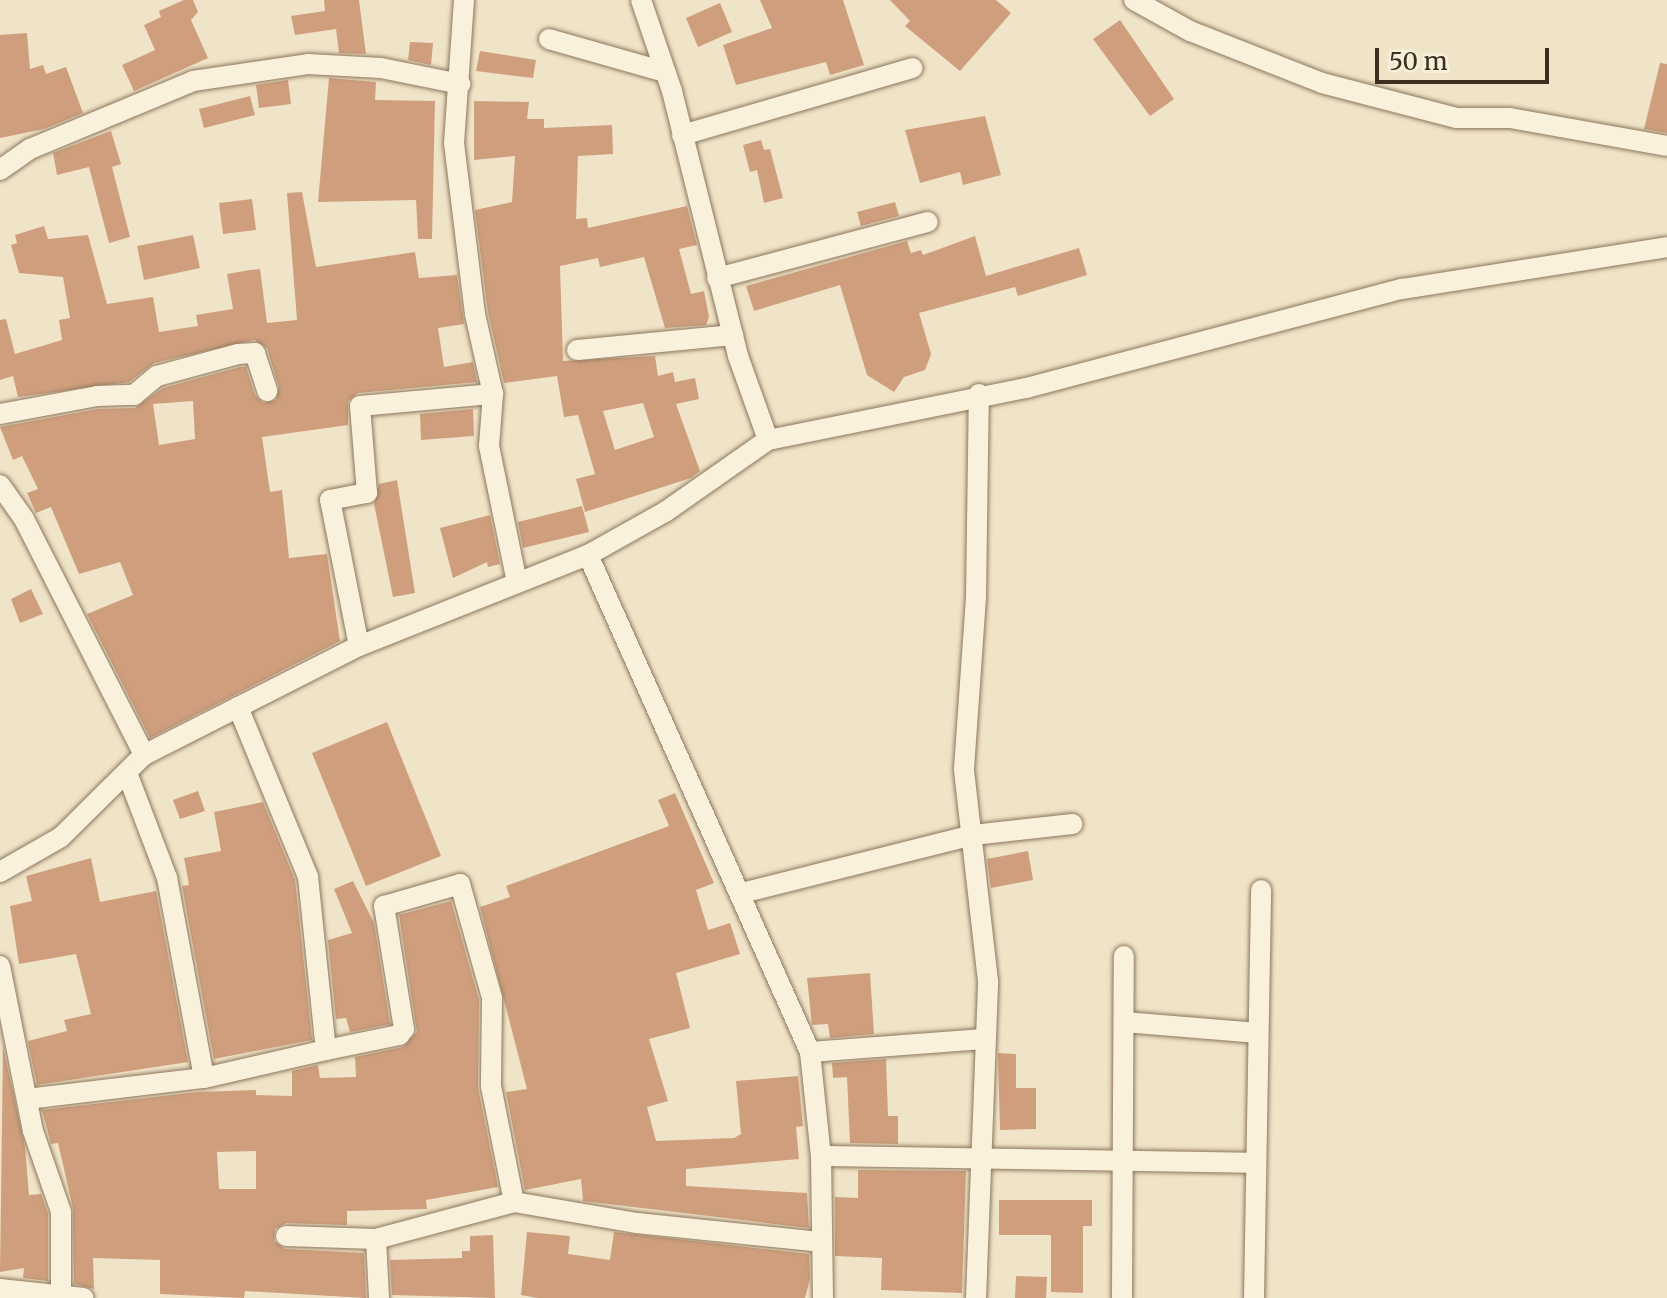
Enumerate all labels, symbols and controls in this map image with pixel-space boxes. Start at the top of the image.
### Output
scale bar [1379,32,1553,82]
text: 50 m [1389,46,1448,77]

